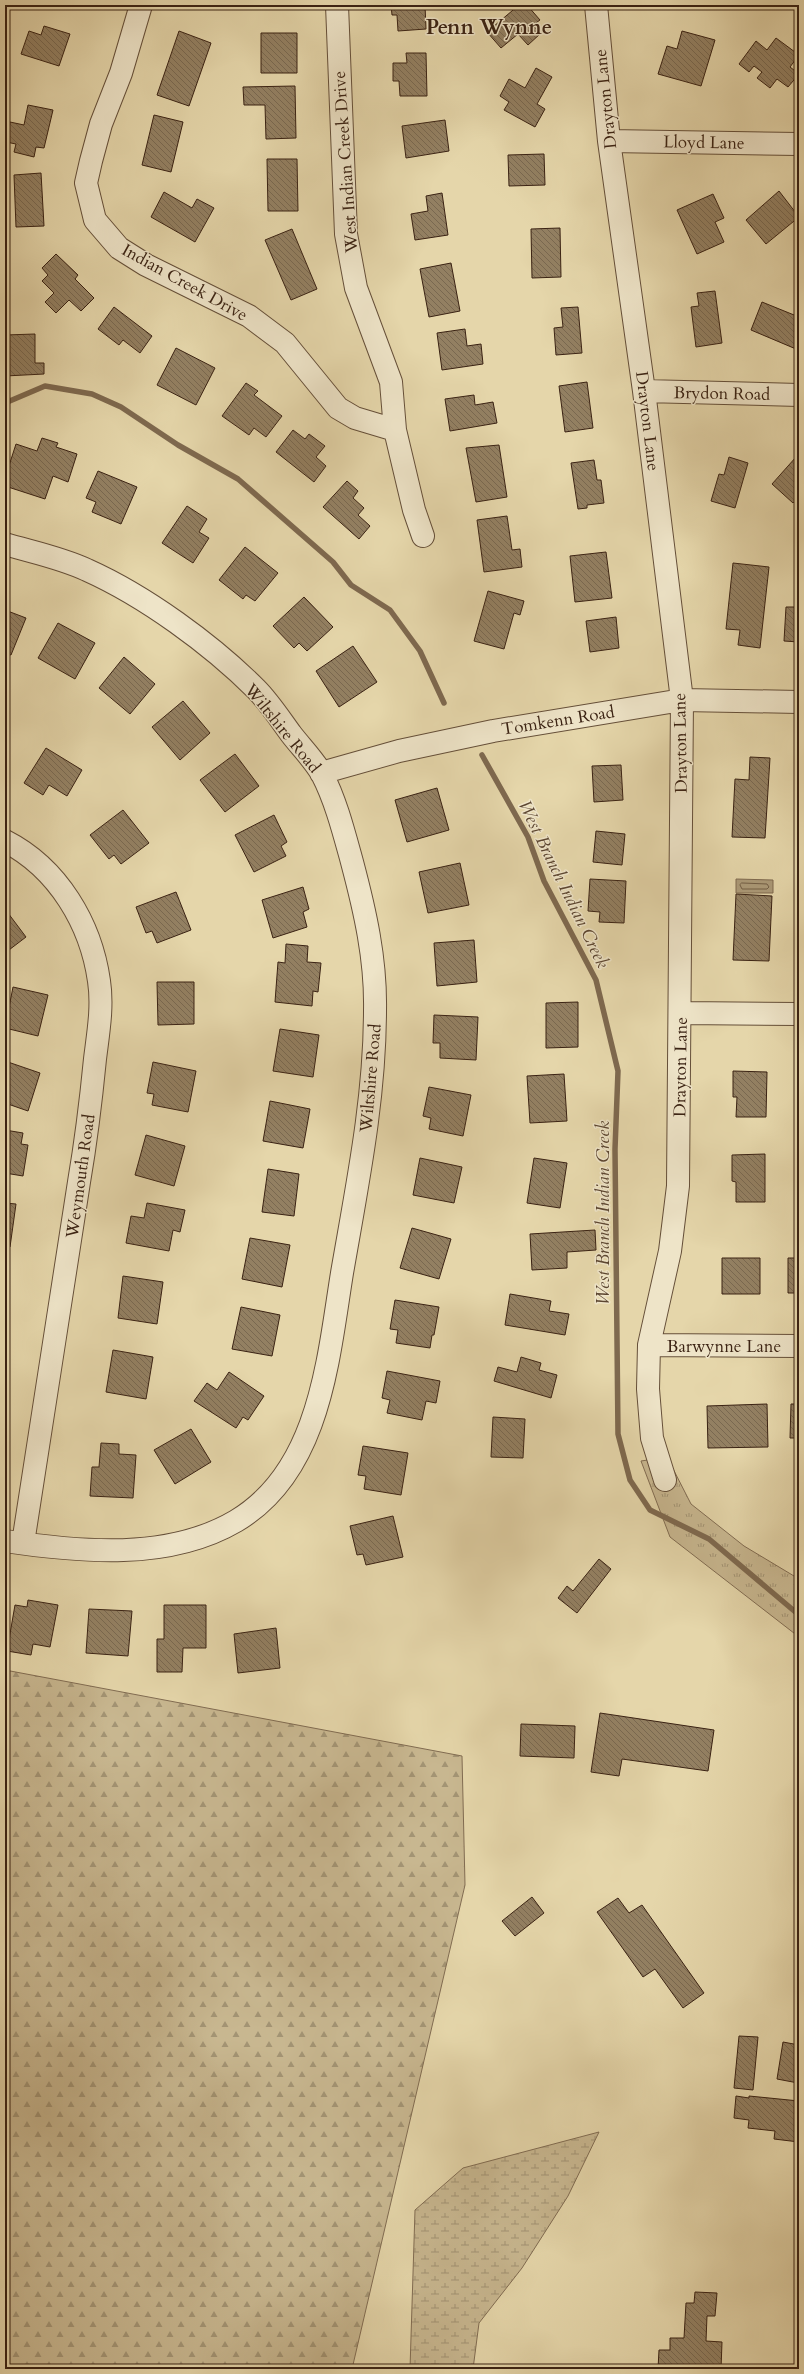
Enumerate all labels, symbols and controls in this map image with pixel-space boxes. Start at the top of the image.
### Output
district label: Penn Wynne [426,13,552,42]
street label: Drayton Lane [589,48,622,150]
street label: West Indian Creek Drive [328,70,363,255]
street label: Lloyd Lane [663,130,745,155]
street label: Indian Creek Drive [118,238,252,327]
street label: Drayton Lane [630,370,665,472]
street label: Brydon Road [674,381,770,406]
street label: Wiltshire Road [239,678,326,778]
street label: Drayton Lane [668,693,693,793]
street label: Tomkenn Road [500,700,616,741]
water label: West Branch Indian Creek [512,796,615,973]
street label: Drayton Lane [668,1017,693,1117]
street label: Wiltshire Road [354,1023,387,1134]
street label: Weymouth Road [60,1113,101,1241]
water label: West Branch Indian Creek [591,1121,616,1305]
street label: Barwynne Lane [667,1335,781,1358]

